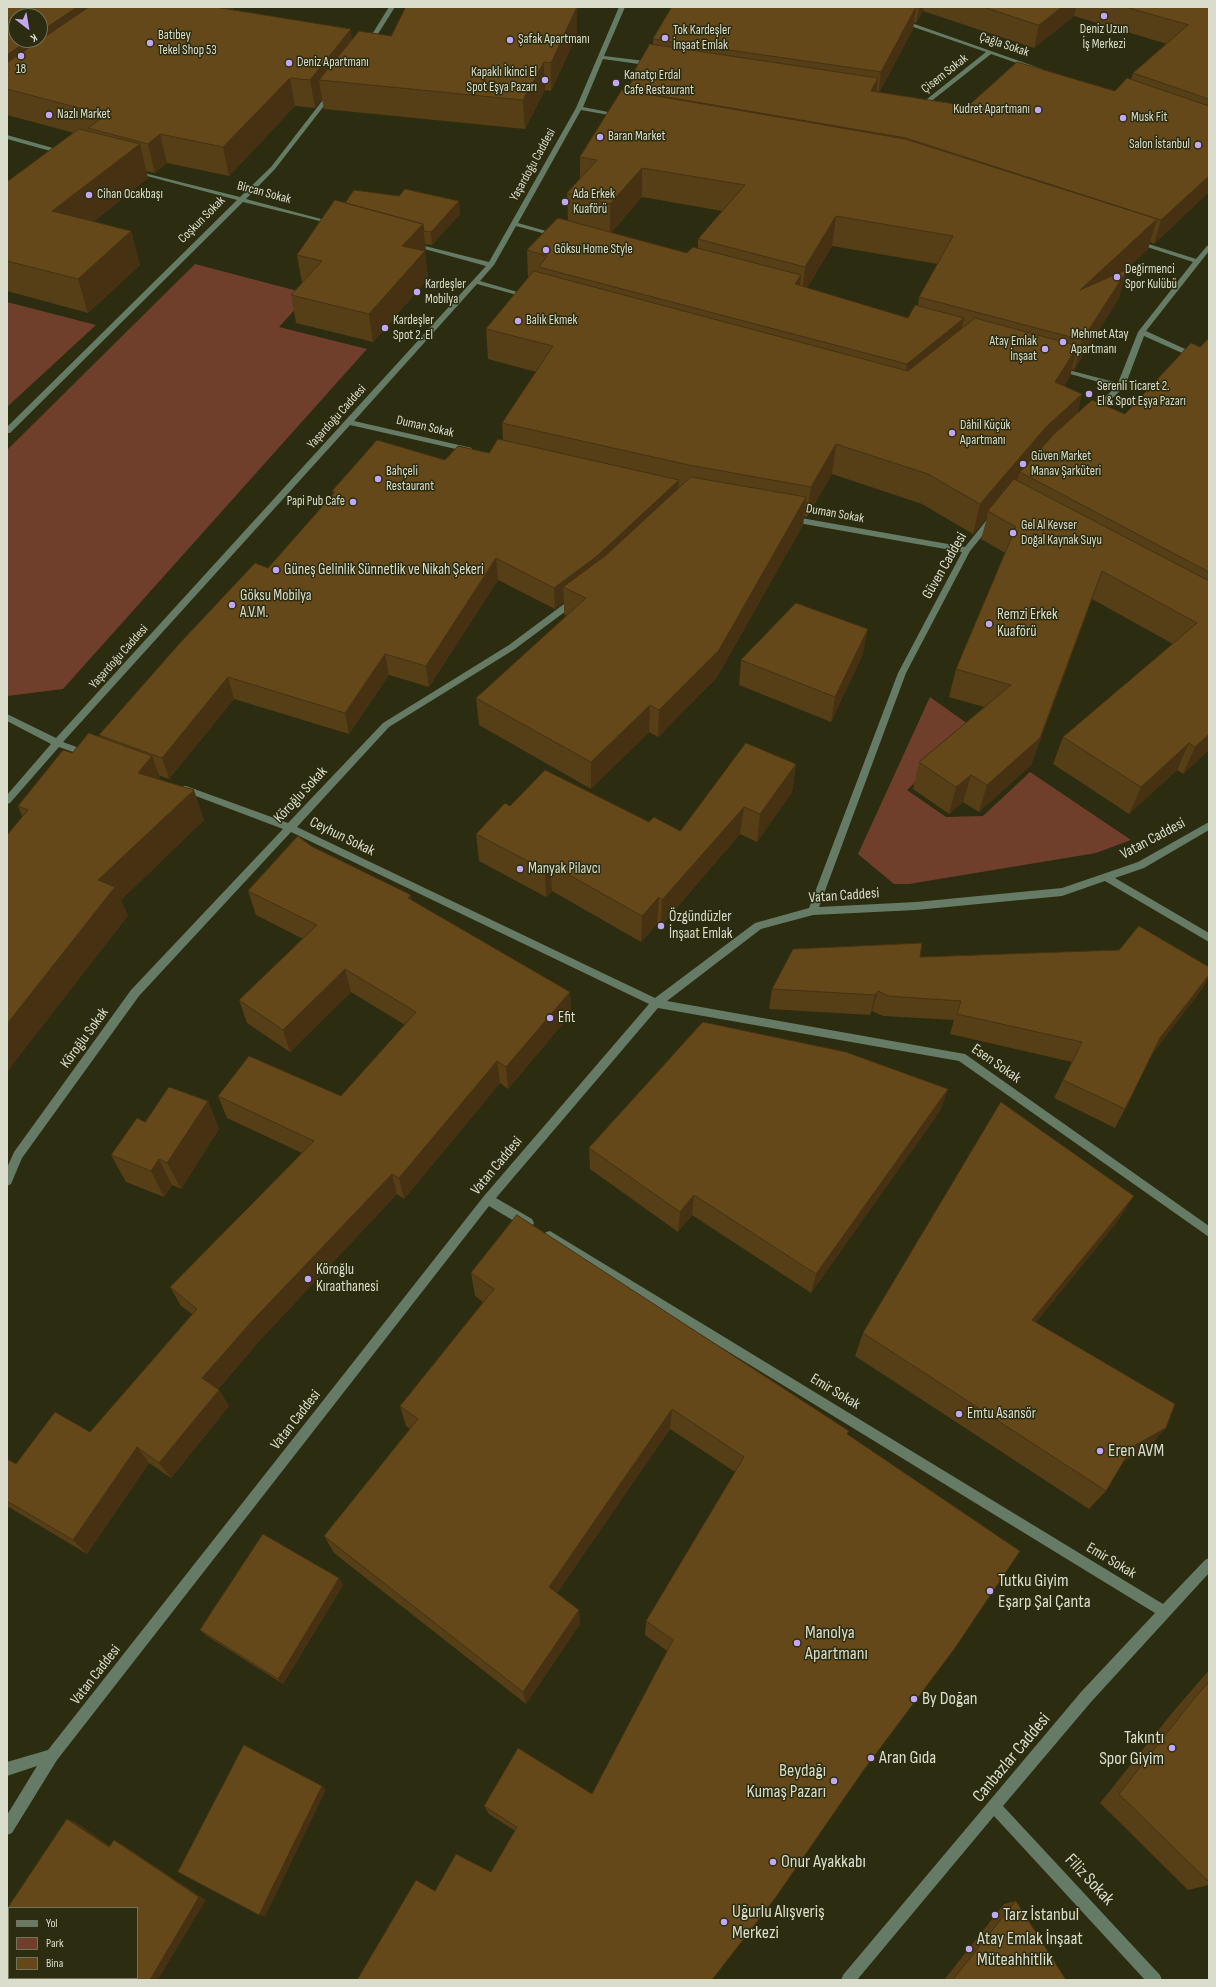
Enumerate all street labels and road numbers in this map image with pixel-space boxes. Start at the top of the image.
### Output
street label: Çağla Sokak [977,29,1031,61]
street label: Çisem Sokak [919,51,971,97]
street label: Yaşardoğu Caddesi [507,126,559,204]
street label: Bircan Sokak [235,178,293,208]
street label: Coşkun Sokak [175,193,229,247]
street label: Yaşardoğu Caddesi [304,382,370,452]
street label: Duman Sokak [395,413,455,441]
street label: Duman Sokak [805,501,865,527]
street label: Güven Caddesi [919,530,971,602]
street label: Yaşardoğu Caddesi [86,622,152,692]
street label: Köroğlu Sokak [270,763,332,827]
street label: Ceyhun Sokak [306,814,378,860]
street label: Vatan Caddesi [1118,814,1188,864]
street label: Vatan Caddesi [808,885,880,907]
street label: Köroğlu Sokak [57,1004,113,1072]
street label: Esen Sokak [968,1040,1024,1088]
street label: Vatan Caddesi [467,1133,527,1199]
street label: Emir Sokak [807,1370,863,1414]
street label: Vatan Caddesi [267,1387,325,1453]
street label: Emir Sokak [1083,1539,1139,1583]
street label: Vatan Caddesi [67,1642,125,1708]
street label: Canbazlar Caddesi [968,1709,1056,1807]
street label: Filiz Sokak [1060,1850,1118,1910]

